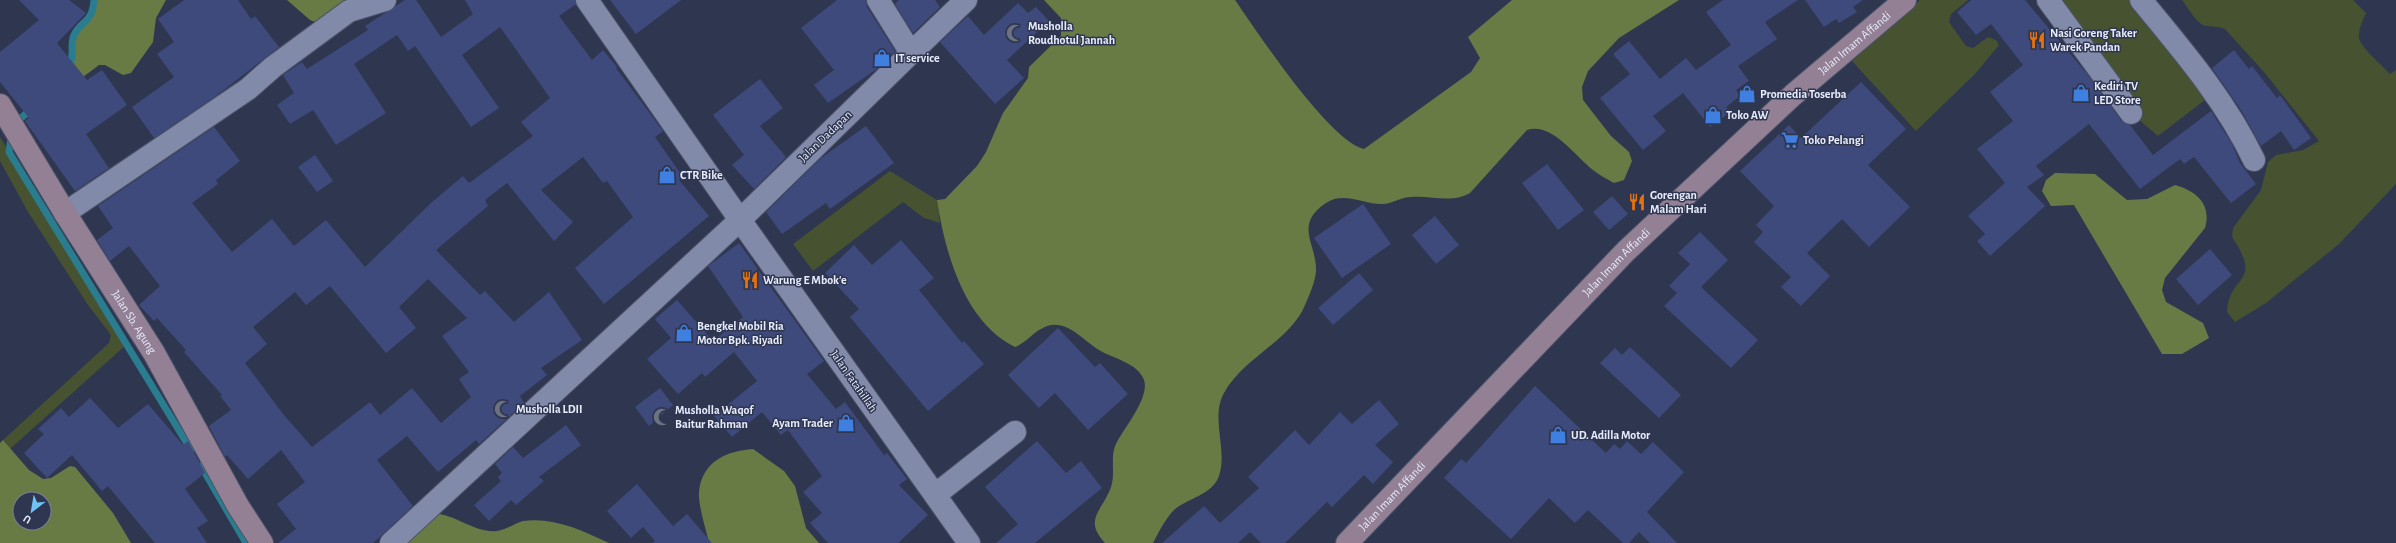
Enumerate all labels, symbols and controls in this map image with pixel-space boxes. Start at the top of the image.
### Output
street label: Jalan Imam Affandi [1816,9,1893,77]
place label: Musholla Roudhotul Jannah [1028,20,1115,46]
mosque icon: Musholla Roudhotul Jannah [1005,23,1025,43]
place label: Nasi Goreng Taker Warek Pandan [2050,27,2138,53]
restaurant icon: Nasi Goreng Taker Warek Pandan [2027,30,2047,50]
shop icon: IT service [872,48,892,68]
place label: IT service [895,52,940,64]
place label: Kediri TV LED Store [2094,80,2141,106]
shop icon: Kediri TV LED Store [2071,83,2091,103]
shop icon: Promedia Toserba [1737,84,1757,104]
place label: Promedia Toserba [1760,88,1847,100]
shop icon: Toko AW [1703,105,1723,125]
street label: Jalan Dadapan [796,108,854,164]
place label: Toko AW [1726,109,1769,121]
supermarket icon: Toko Pelangi [1780,130,1800,150]
place label: Toko Pelangi [1803,134,1864,146]
shop icon: CTR Bike [657,165,677,185]
place label: CTR Bike [680,169,723,181]
place label: Gorengan Malam Hari [1650,189,1707,215]
restaurant icon: Gorengan Malam Hari [1627,192,1647,212]
street label: Jalan Imam Affandi [1580,226,1652,299]
restaurant icon: Warung E Mbok'e [740,270,760,290]
place label: Warung E Mbok'e [763,274,847,286]
street label: Jalan Sb. Agung [110,288,159,356]
place label: Bengkel Mobil Ria Motor Bpk. Riyadi [697,320,784,347]
shop icon: Bengkel Mobil Ria Motor Bpk. Riyadi [674,323,694,343]
street label: Jalan Fatahillah [828,348,880,414]
mosque icon: Musholla LDII [493,399,513,419]
place label: Musholla LDII [516,403,583,415]
place label: Musholla Waqof Baitur Rahman [675,404,754,430]
mosque icon: Musholla Waqof Baitur Rahman [652,407,672,427]
shop icon: Ayam Trader [836,413,856,433]
place label: Ayam Trader [772,417,834,430]
shop icon: UD. Adilla Motor [1548,425,1568,445]
place label: UD. Adilla Motor [1571,429,1651,441]
street label: Jalan Imam Affandi [1356,459,1427,533]
north arrow [12,491,52,531]
text: U [21,513,33,526]

